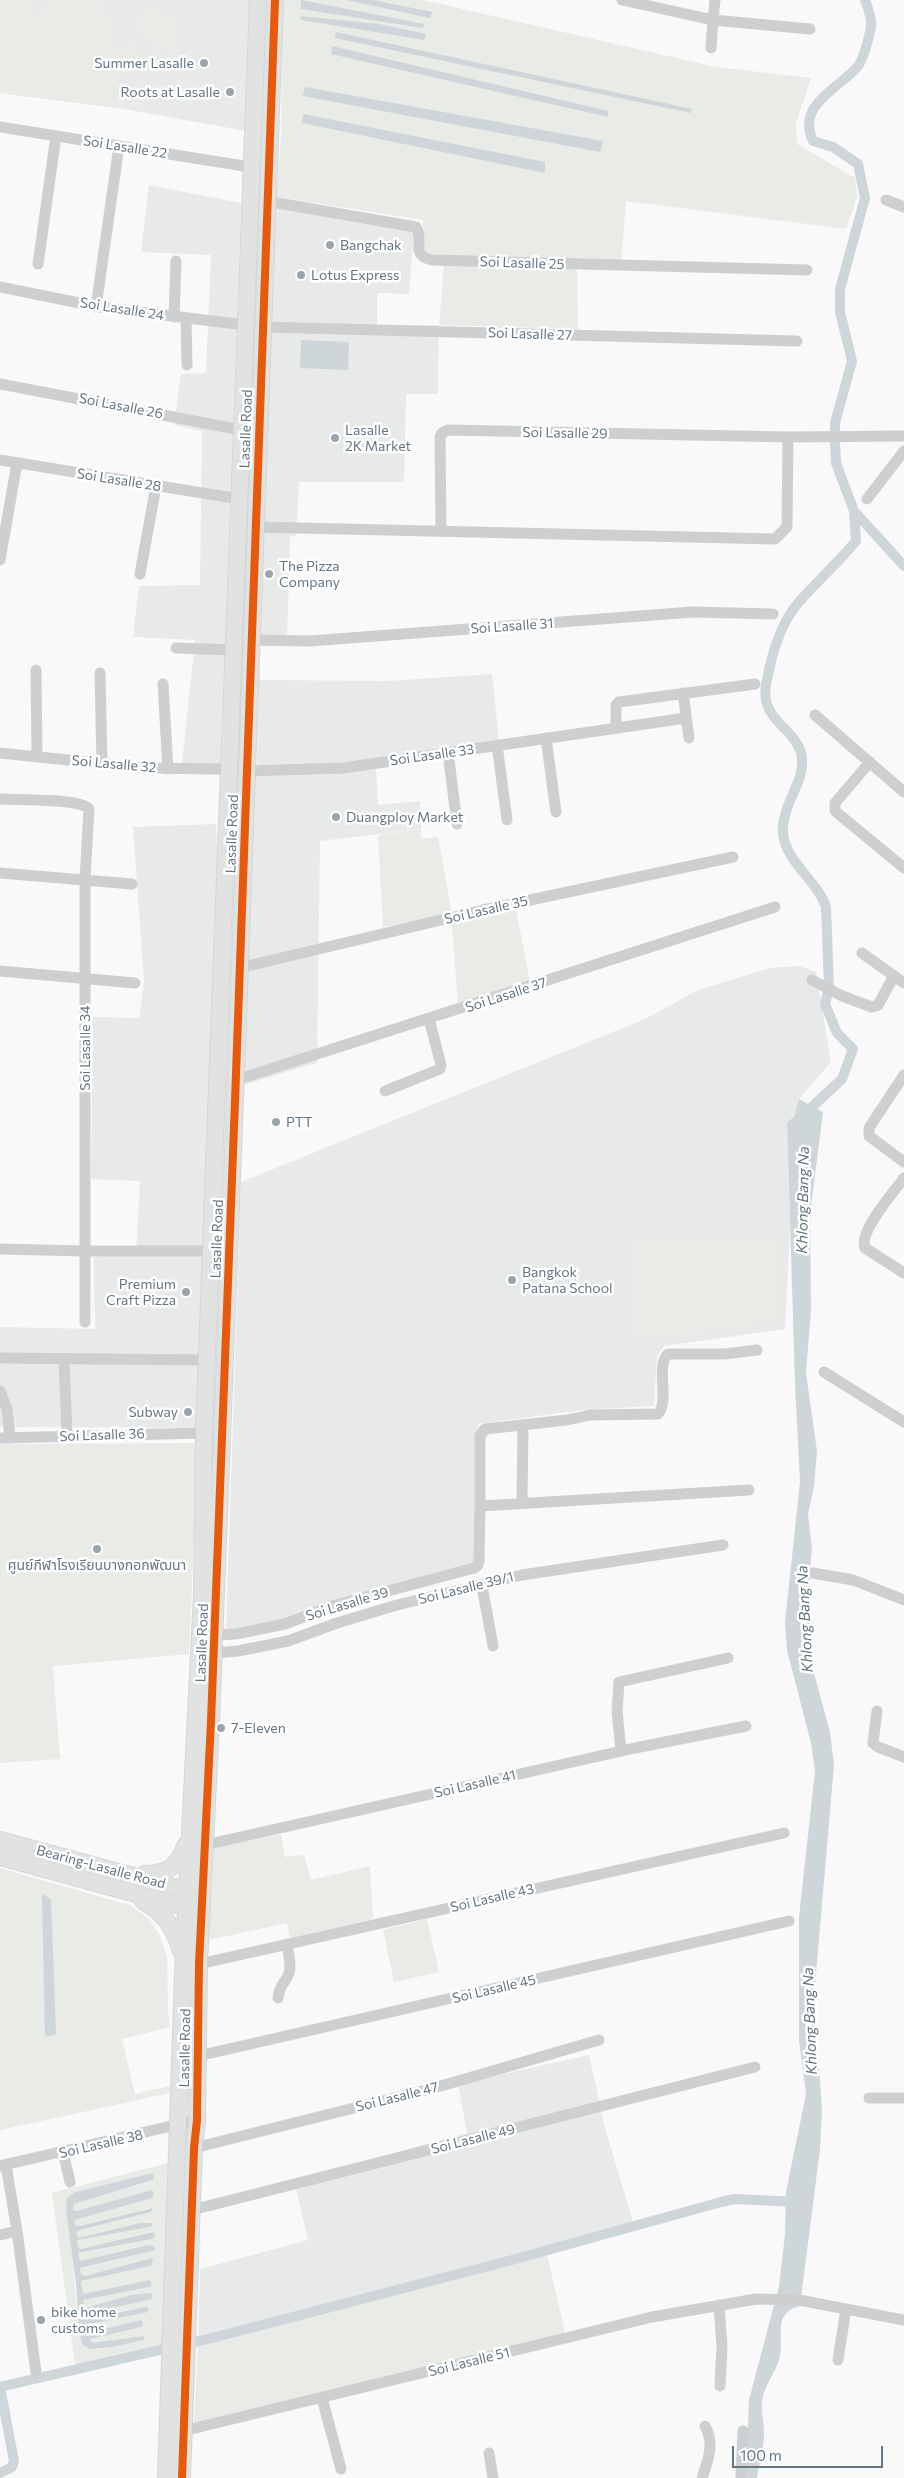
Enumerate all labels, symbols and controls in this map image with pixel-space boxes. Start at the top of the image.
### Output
place label: Summer Lasalle [94,55,194,71]
marker: Summer Lasalle [198,57,210,69]
place label: Roots at Lasalle [120,84,220,100]
marker: Roots at Lasalle [224,86,236,98]
street label: Soi Lasalle 22 [82,132,168,162]
place label: Bangchak [340,237,402,253]
marker: Bangchak [324,239,336,251]
street label: Soi Lasalle 25 [479,253,565,273]
place label: Lotus Express [311,267,399,283]
marker: Lotus Express [295,269,307,281]
street label: Soi Lasalle 24 [79,294,165,324]
street label: Soi Lasalle 27 [488,324,572,344]
street label: Lasalle Road [236,389,256,469]
street label: Soi Lasalle 26 [78,390,164,422]
place label: Lasalle 2K Market [345,422,411,454]
street label: Soi Lasalle 29 [522,424,608,442]
marker: Lasalle 2K Market [329,432,341,444]
street label: Soi Lasalle 28 [76,465,162,495]
place label: The Pizza Company [279,558,340,590]
marker: The Pizza Company [263,568,275,580]
street label: Soi Lasalle 31 [470,615,554,637]
street label: Soi Lasalle 33 [389,741,475,769]
street label: Soi Lasalle 32 [71,752,157,776]
street label: Lasalle Road [222,794,242,874]
place label: Duangploy Market [346,809,463,825]
marker: Duangploy Market [330,811,342,823]
street label: Soi Lasalle 35 [443,892,529,928]
street label: Soi Lasalle 37 [463,974,549,1016]
street label: Soi Lasalle 34 [77,1005,93,1091]
place label: PTT [286,1114,313,1130]
marker: PTT [270,1116,282,1128]
water label: Khlong Bang Na [793,1146,813,1254]
street label: Lasalle Road [207,1199,227,1279]
place label: Bangkok Patana School [522,1264,613,1296]
marker: Bangkok Patana School [506,1274,518,1286]
place label: Premium Craft Pizza [106,1276,176,1308]
marker: Premium Craft Pizza [180,1286,192,1298]
place label: Subway [128,1404,178,1420]
marker: Subway [182,1406,194,1418]
street label: Soi Lasalle 36 [59,1425,145,1445]
marker: ศูนย์กีฬาโรงเรียนบางกอกพัฒนา [91,1543,103,1555]
place label: ศูนย์กีฬาโรงเรียนบางกอกพัฒนา [8,1557,186,1573]
water label: Khlong Bang Na [793,1565,817,1673]
street label: Soi Lasalle 39/1 [417,1568,515,1608]
street label: Soi Lasalle 39 [304,1583,390,1625]
street label: Lasalle Road [192,1603,212,1683]
place label: 7-Eleven [231,1720,286,1736]
marker: 7-Eleven [215,1722,227,1734]
street label: Soi Lasalle 41 [433,1766,517,1802]
street label: Bearing-Lasalle Road [35,1842,167,1892]
street label: Soi Lasalle 43 [448,1880,536,1916]
water label: Khlong Bang Na [799,1967,821,2075]
street label: Soi Lasalle 45 [450,1971,538,2007]
street label: Lasalle Road [176,2008,194,2088]
street label: Soi Lasalle 47 [354,2079,440,2115]
street label: Soi Lasalle 49 [429,2120,517,2158]
street label: Soi Lasalle 38 [57,2126,145,2162]
place label: bike home customs [51,2304,116,2336]
marker: bike home customs [35,2314,47,2326]
street label: Soi Lasalle 51 [427,2344,511,2380]
scale bar [734,2436,885,2468]
text: 100 m [740,2446,782,2464]

